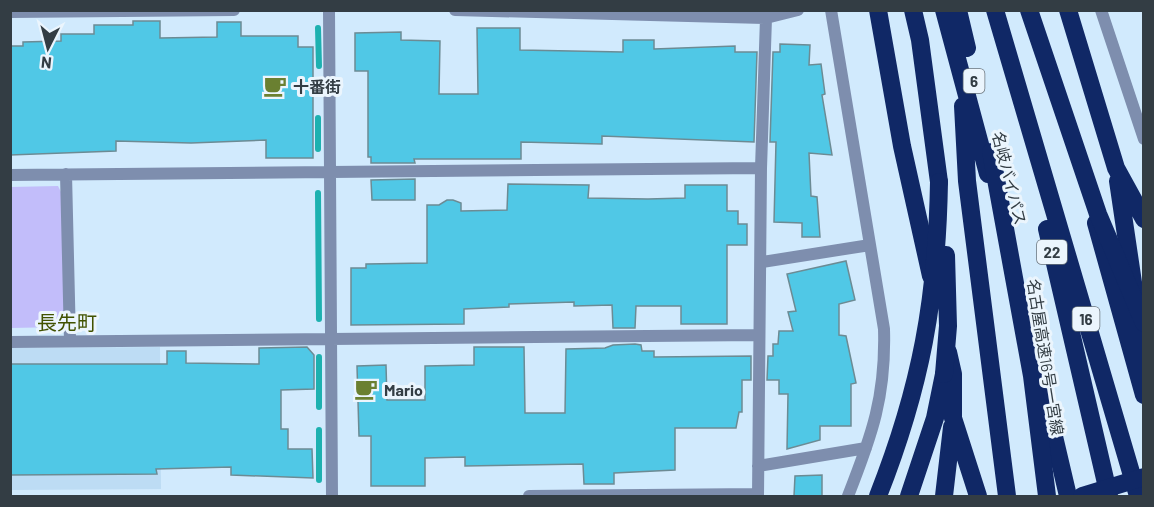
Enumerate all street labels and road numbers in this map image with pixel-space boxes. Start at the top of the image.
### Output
road number: 6 [964,69,984,93]
street label: 名岐バイパス [989,129,1031,227]
road number: 22 [1037,240,1067,264]
street label: 名古屋高速16号一宮線 [1024,278,1068,436]
road number: 16 [1072,307,1100,331]

